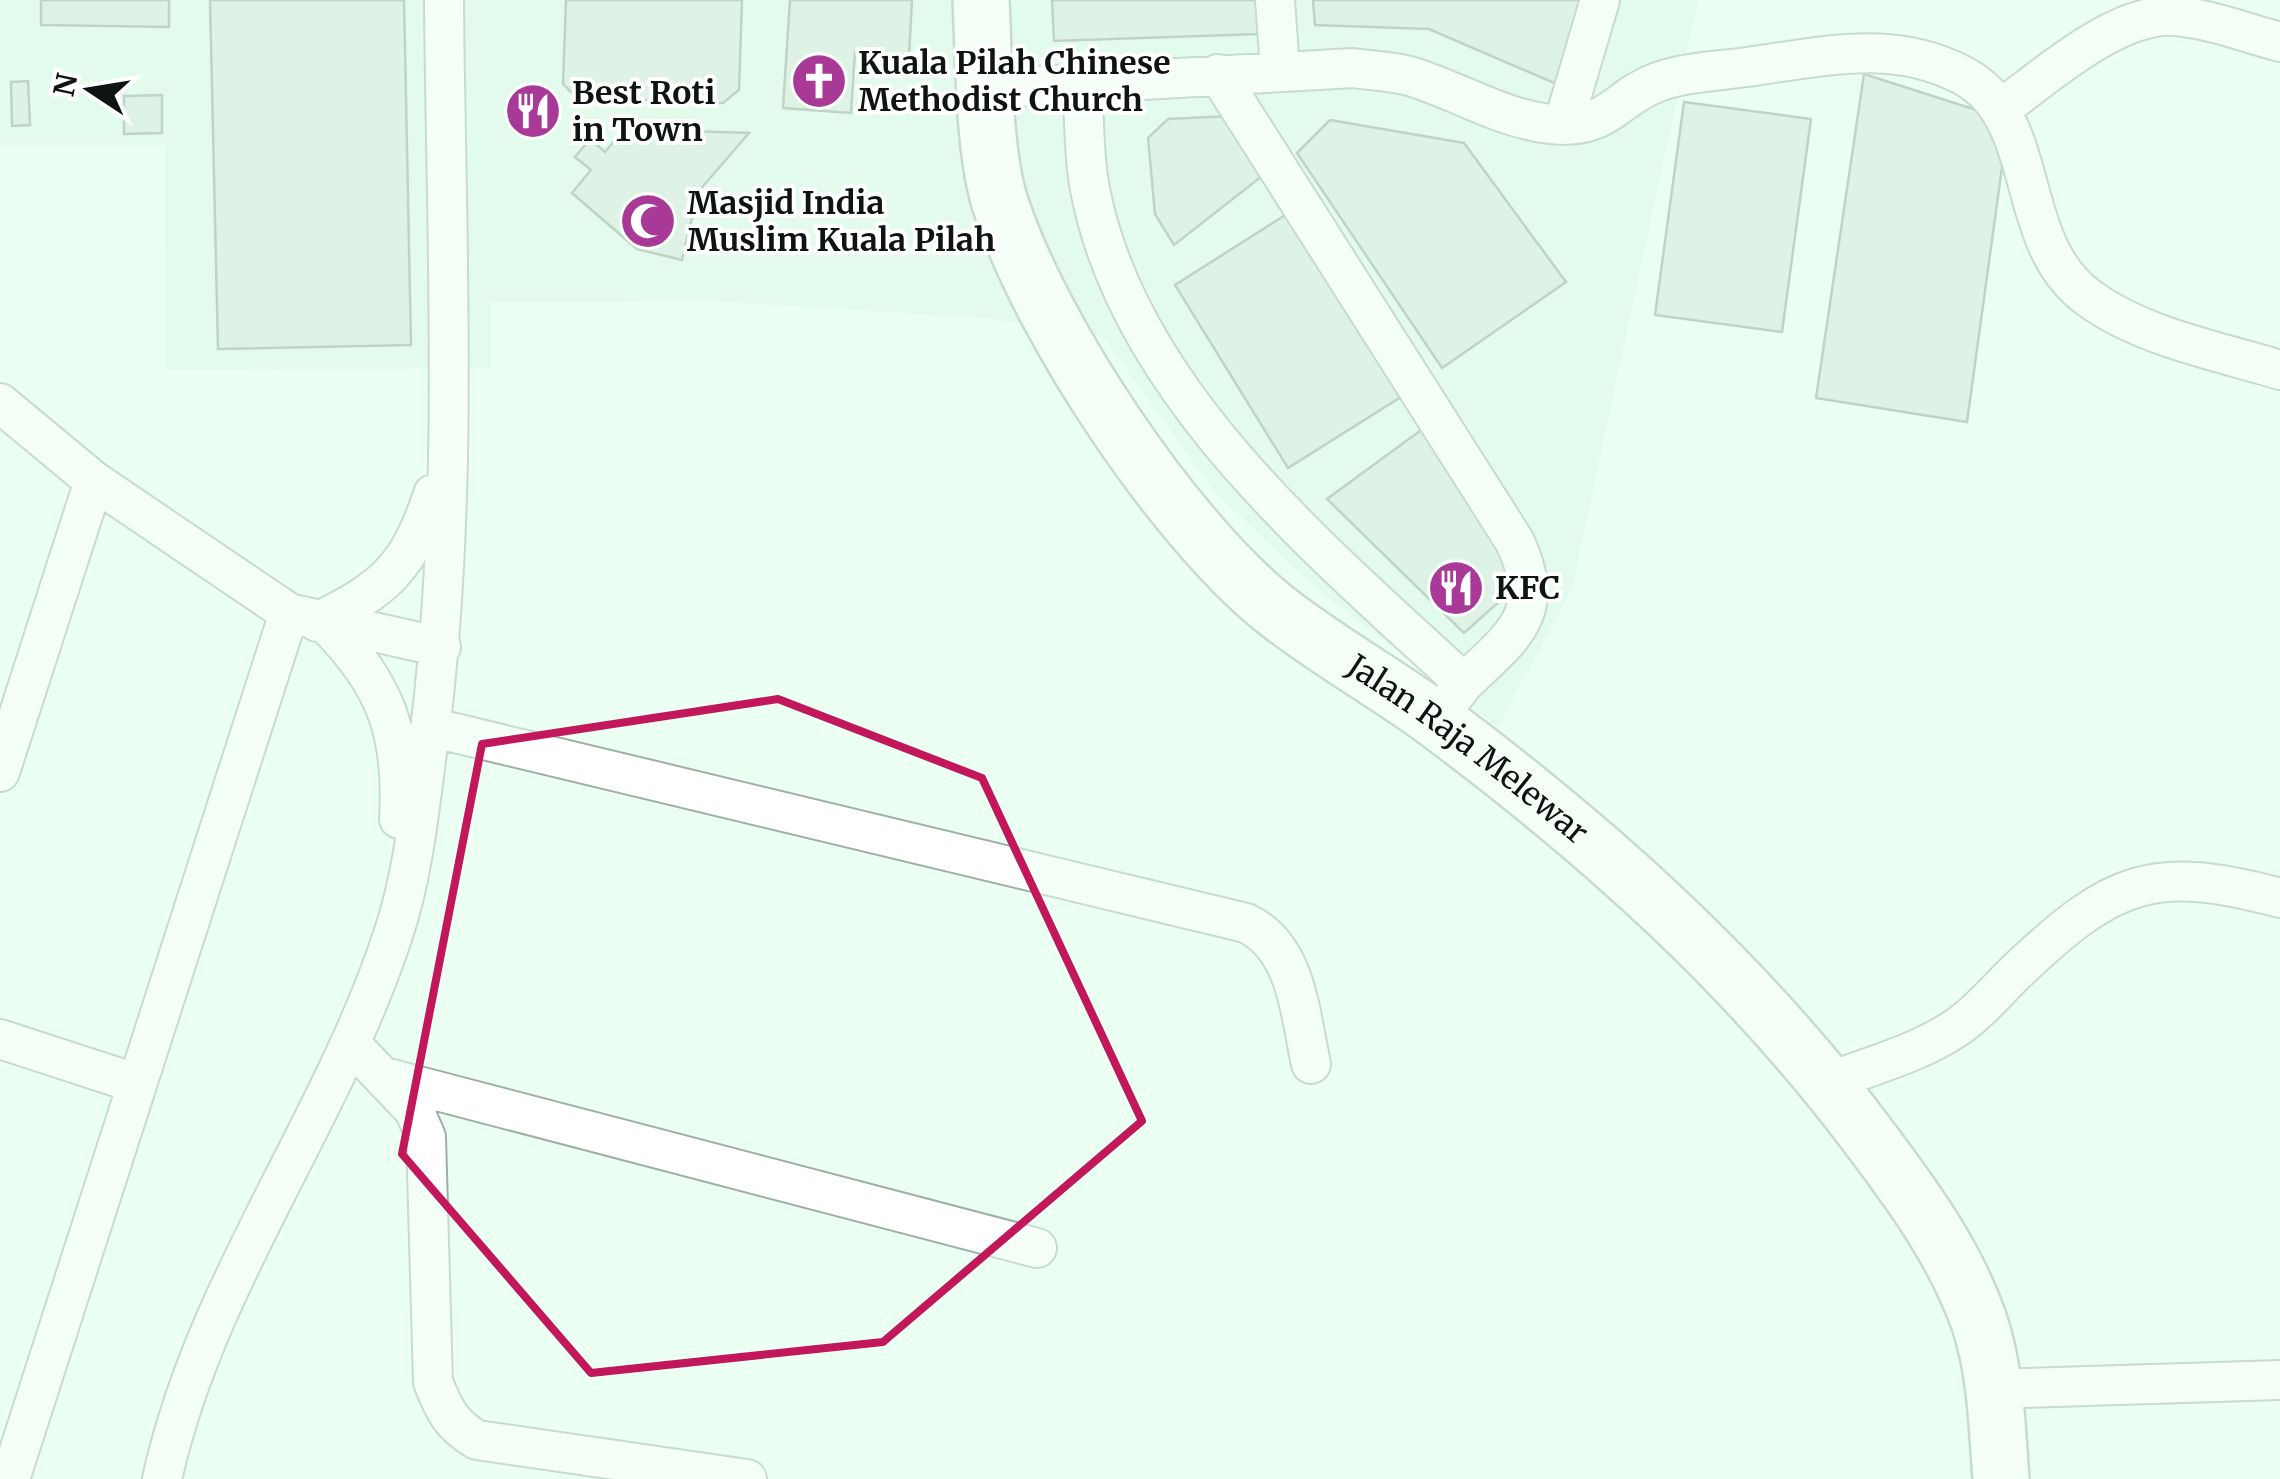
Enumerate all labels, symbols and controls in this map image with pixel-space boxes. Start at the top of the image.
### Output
north arrow [40,40,140,140]
place label: Kuala Pilah Chinese Methodist Church [858,43,1171,120]
church icon: Kuala Pilah Chinese Methodist Church [789,51,849,111]
text: N [46,70,85,99]
place label: Best Roti in Town [572,73,715,150]
restaurant icon: Best Roti in Town [503,81,563,141]
place label: Masjid India Muslim Kuala Pilah [687,183,995,260]
mosque icon: Masjid India Muslim Kuala Pilah [618,191,678,251]
restaurant icon: KFC [1426,558,1486,618]
place label: KFC [1495,568,1560,608]
street label: Jalan Raja Melewar [1339,645,1596,852]

